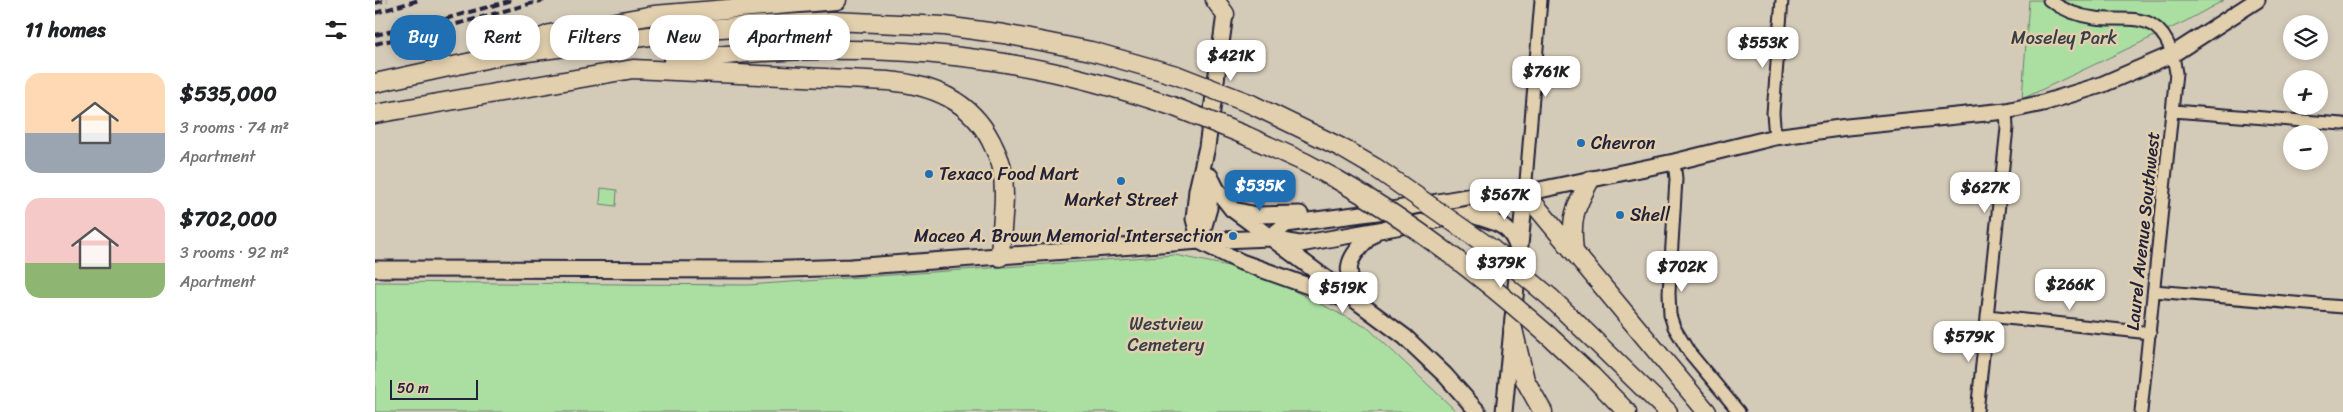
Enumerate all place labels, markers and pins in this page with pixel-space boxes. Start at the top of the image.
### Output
pin: $553K [1728,27,1798,69]
pin: $421K [1196,39,1266,82]
pin: $761K [1511,56,1581,98]
place label: Chevron [1591,127,1656,159]
marker: Chevron [1575,137,1587,149]
place label: Texaco Food Mart [939,158,1080,190]
marker: Texaco Food Mart [923,168,935,180]
pin: $535K [1225,170,1295,212]
pin: $627K [1950,172,2020,214]
marker: Market Street [1115,175,1127,187]
pin: $567K [1470,178,1540,221]
place label: Market Street [1064,184,1179,216]
place label: Shell [1630,199,1671,231]
marker: Shell [1614,209,1626,221]
place label: Maceo A. Brown Memorial Intersection [914,220,1223,252]
marker: Maceo A. Brown Memorial Intersection [1227,230,1239,242]
pin: $379K [1466,246,1536,289]
pin: $702K [1647,250,1717,293]
pin: $266K [2035,268,2105,311]
pin: $519K [1308,272,1378,314]
pin: $579K [1934,320,2004,363]

